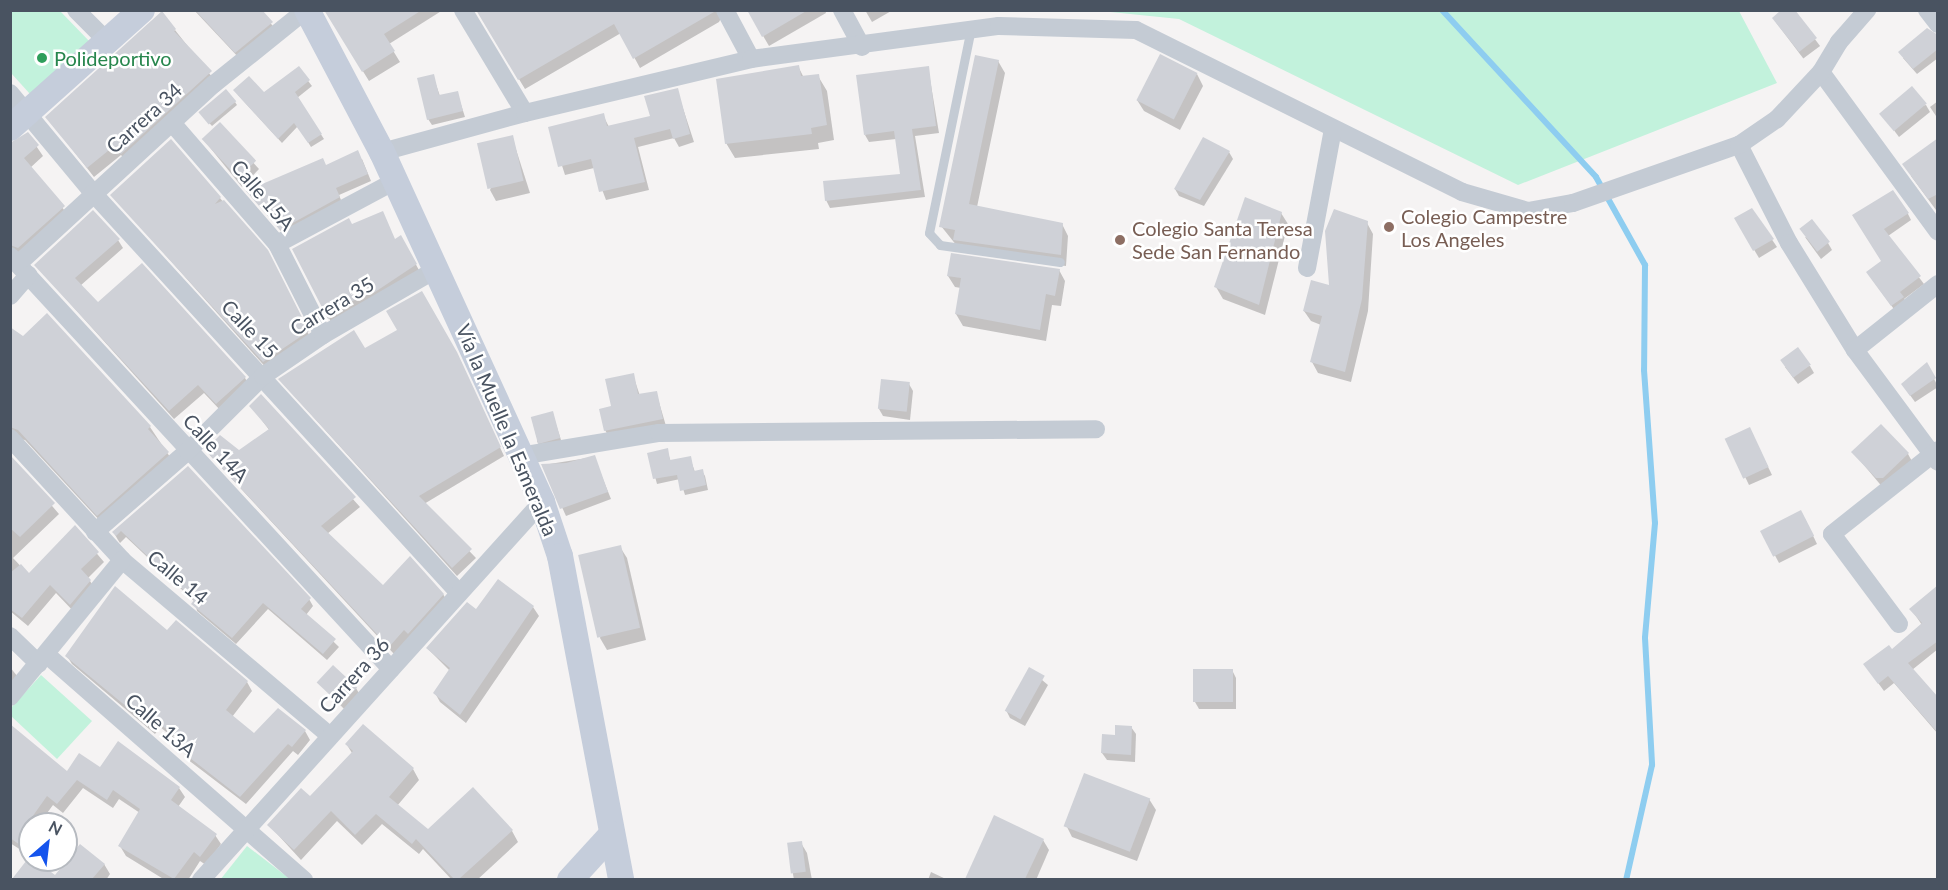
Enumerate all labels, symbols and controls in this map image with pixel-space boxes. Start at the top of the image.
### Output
place label: Polideportivo [54,46,172,70]
marker: Polideportivo [35,51,49,65]
street label: Carrera 34 [101,78,187,158]
street label: Calle 15A [226,155,300,235]
place label: Colegio Campestre Los Angeles [1401,204,1567,251]
place label: Colegio Santa Teresa Sede San Fernando [1132,216,1313,263]
marker: Colegio Campestre Los Angeles [1382,220,1396,234]
marker: Colegio Santa Teresa Sede San Fernando [1113,233,1127,247]
street label: Carrera 35 [286,272,378,340]
street label: Calle 15 [217,295,283,363]
street label: Vía la Muelle la Esmeralda [451,321,563,539]
street label: Calle 14A [178,409,254,487]
street label: Calle 14 [143,545,213,609]
street label: Carrera 36 [314,632,394,718]
street label: Calle 13A [121,688,201,762]
north arrow [18,812,78,872]
text: N [46,816,66,839]

